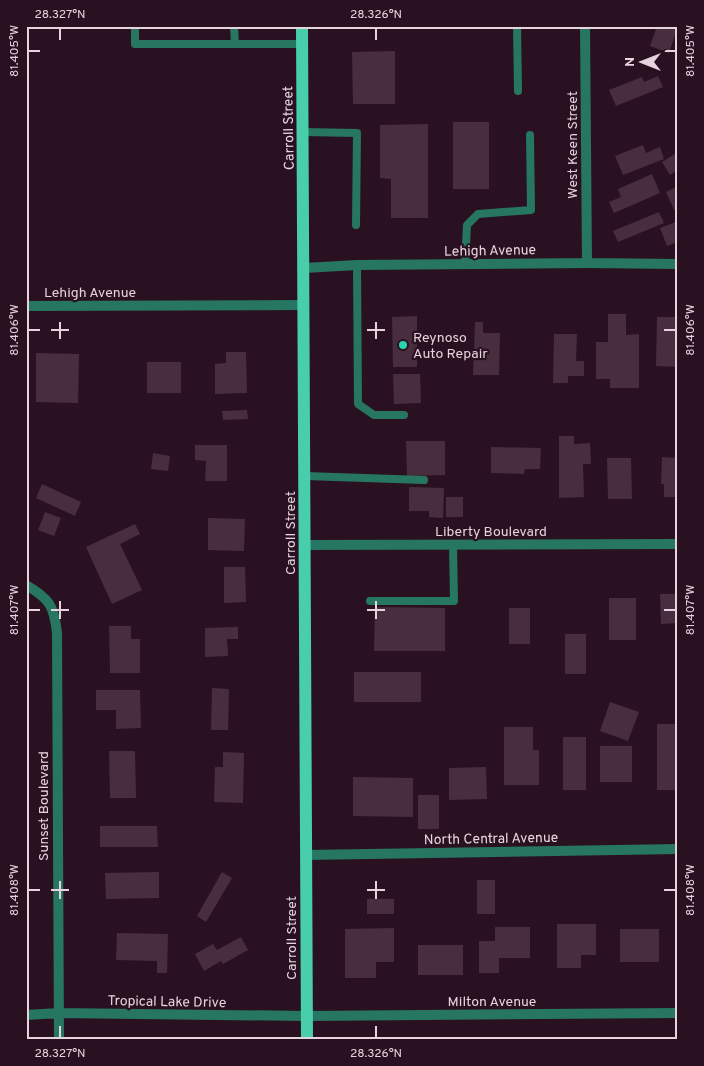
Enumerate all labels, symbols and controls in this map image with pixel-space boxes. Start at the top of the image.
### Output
text: 28.327°N [34,7,86,23]
text: 28.326°N [350,7,402,23]
text: 81.405°W [7,25,23,77]
text: 81.405°W [683,25,699,77]
north arrow [616,38,666,88]
text: N [622,57,639,67]
street label: Carroll Street [280,86,299,170]
street label: West Keen Street [565,91,582,199]
street label: Lehigh Avenue [444,242,536,261]
street label: Lehigh Avenue [44,285,136,302]
text: 81.406°W [7,304,23,356]
text: 81.406°W [683,304,699,356]
place label: Reynoso Auto Repair [413,330,488,363]
marker: Reynoso Auto Repair [397,339,409,351]
street label: Carroll Street [283,491,300,575]
street label: Liberty Boulevard [435,524,547,541]
text: 81.407°W [7,585,23,635]
text: 81.407°W [683,585,699,635]
street label: Sunset Boulevard [36,751,53,861]
street label: North Central Avenue [424,830,558,849]
text: 81.408°W [7,864,23,916]
text: 81.408°W [683,864,699,916]
street label: Carroll Street [284,896,301,980]
street label: Tropical Lake Drive [108,993,226,1012]
street label: Milton Avenue [448,994,536,1011]
text: 28.327°N [34,1046,86,1062]
text: 28.326°N [350,1046,402,1062]

